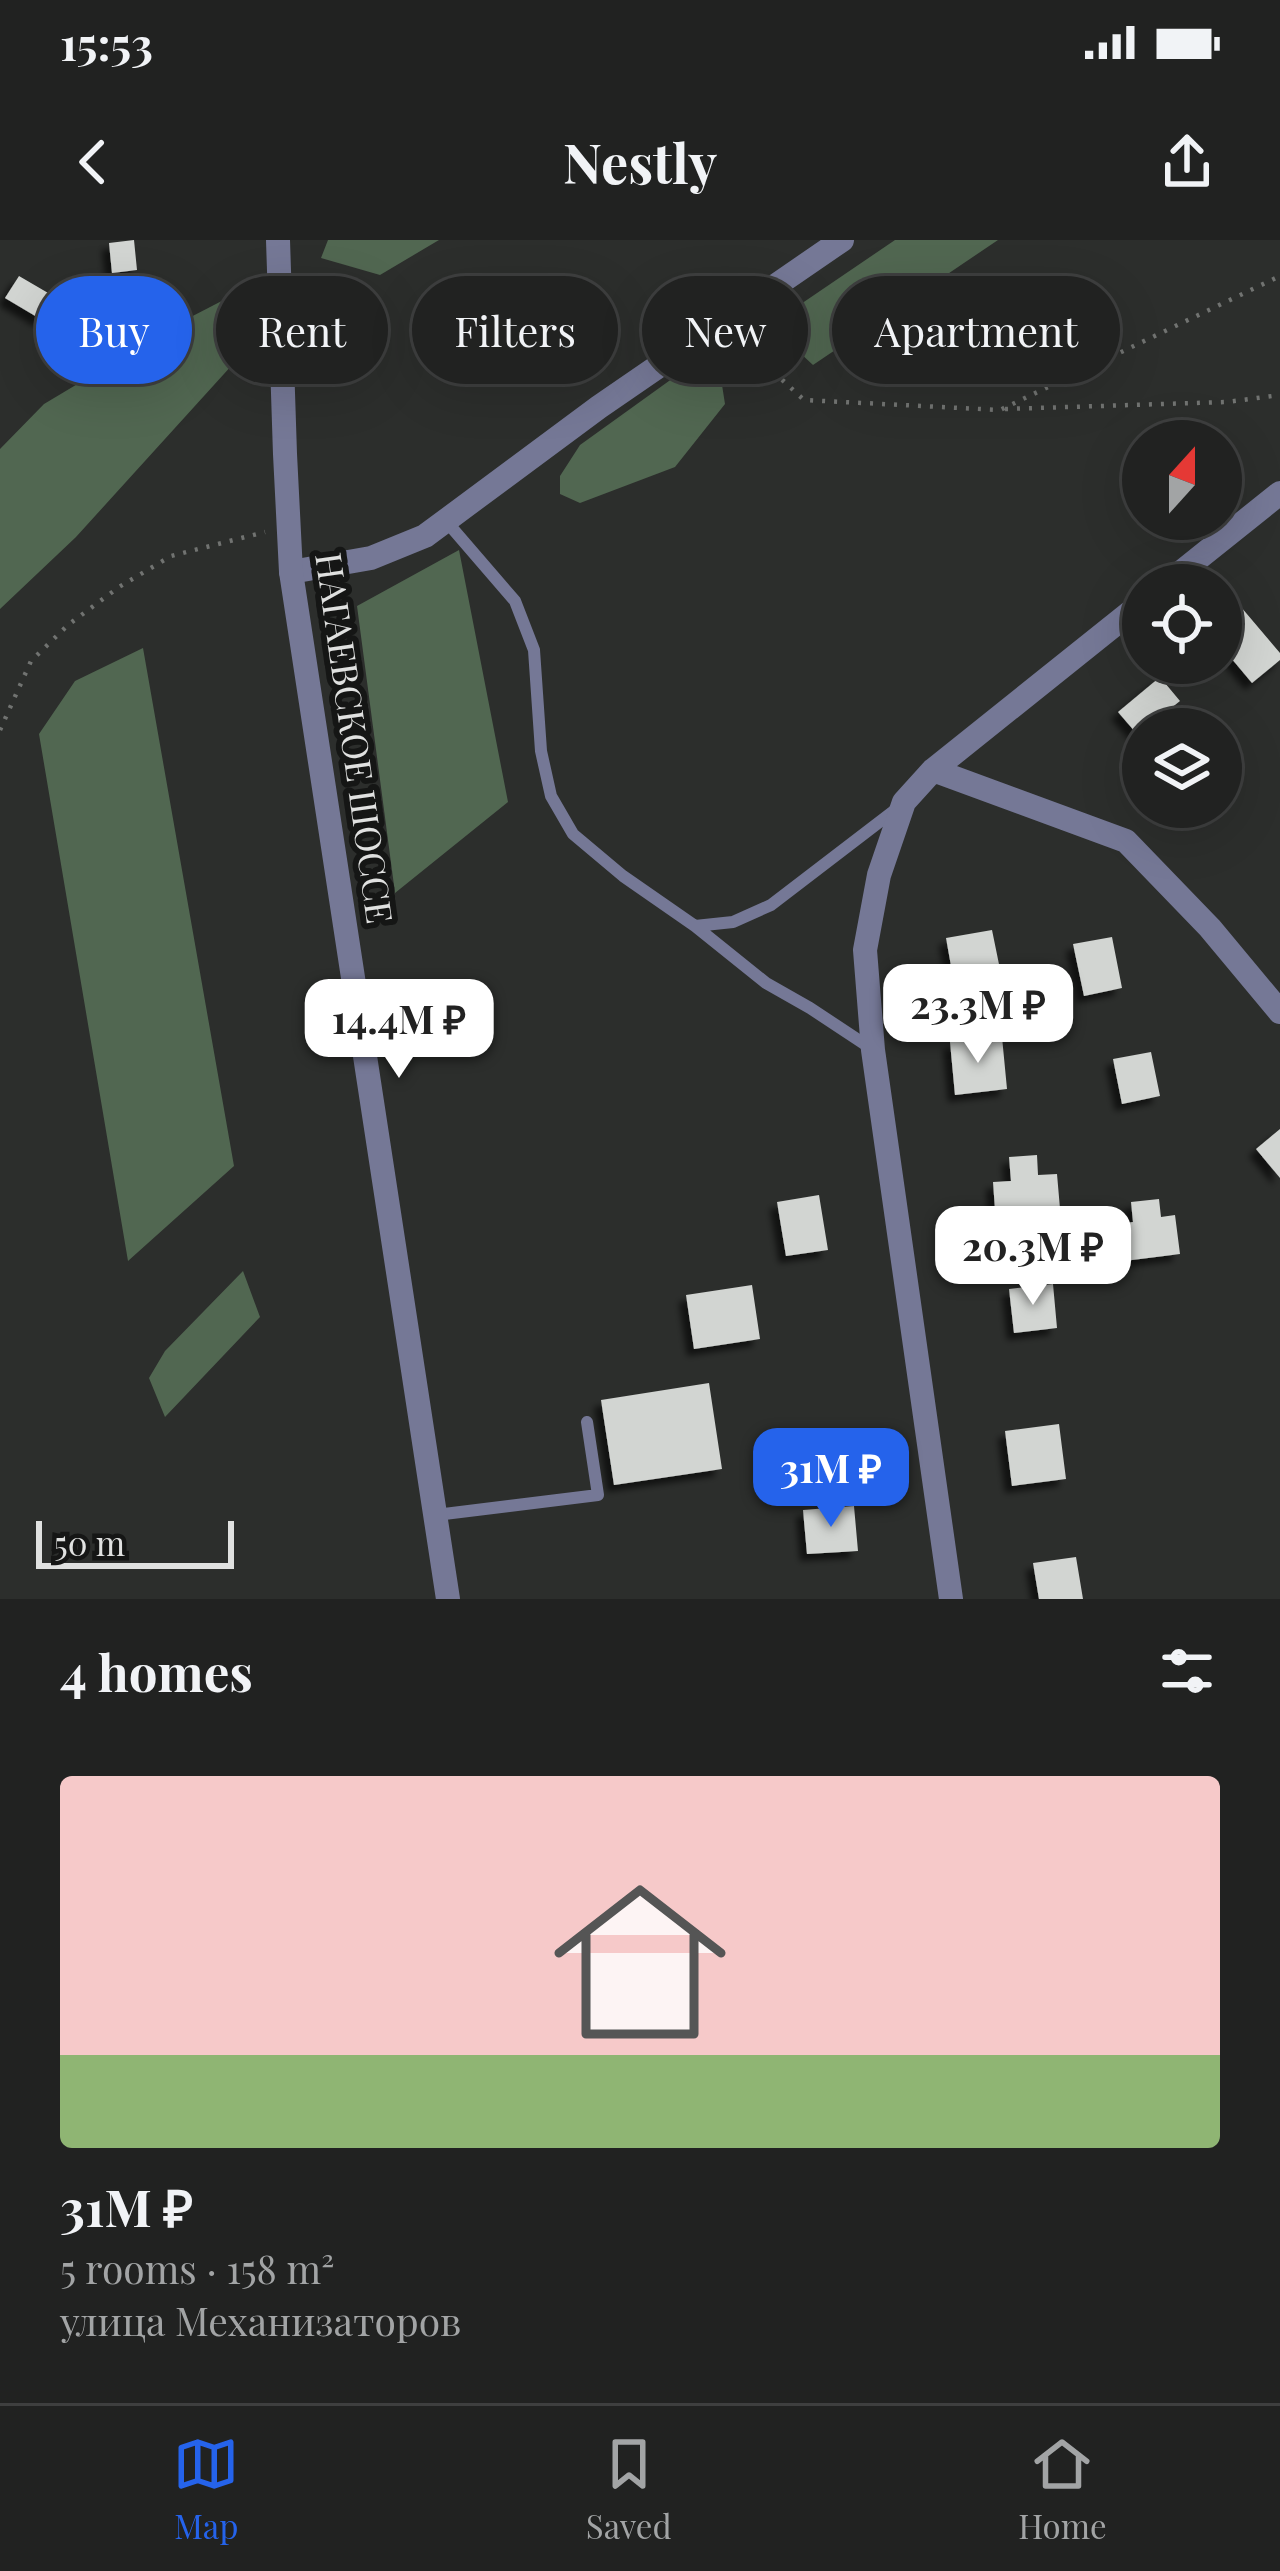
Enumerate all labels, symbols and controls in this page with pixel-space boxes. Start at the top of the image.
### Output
text: 15:53 [60,12,153,72]
text: Nestly [563,126,717,198]
icon: back [60,129,126,195]
icon: share [1154,129,1220,195]
chip: Buy [36,276,192,384]
chip: Rent [216,276,388,384]
chip: Filters [412,276,618,384]
chip: New [642,276,808,384]
chip: Apartment [832,276,1120,384]
north arrow [1122,420,1242,540]
map controls [1122,420,1242,828]
street label: НАГАЕВСКОЕ ШОССЕ [306,549,406,926]
button: locate [1122,564,1242,684]
button: layers [1122,708,1242,828]
pin: 23.3M ₽ [867,964,1089,1066]
text: 23.3M ₽ [910,977,1046,1029]
pin: 14.4M ₽ [288,979,510,1081]
text: 14.4M ₽ [332,992,466,1044]
pin: 20.3M ₽ [922,1206,1144,1308]
text: 20.3M ₽ [962,1219,1104,1271]
pin: 31M ₽ [747,1428,915,1530]
text: 31M ₽ [780,1441,882,1493]
scale bar [36,1515,234,1568]
text: 50 m [54,1520,125,1564]
text: 4 homes [60,1637,253,1705]
icon: filters [1154,1638,1220,1704]
icon: home [532,1854,748,2070]
text: 31M ₽ [60,2172,193,2240]
text: 5 rooms · 158 m² [60,2242,334,2294]
text: улица Механизаторов [60,2294,461,2346]
tab: Map [173,2431,239,2547]
tab: Saved [586,2431,672,2547]
tab: Home [1018,2431,1107,2547]

